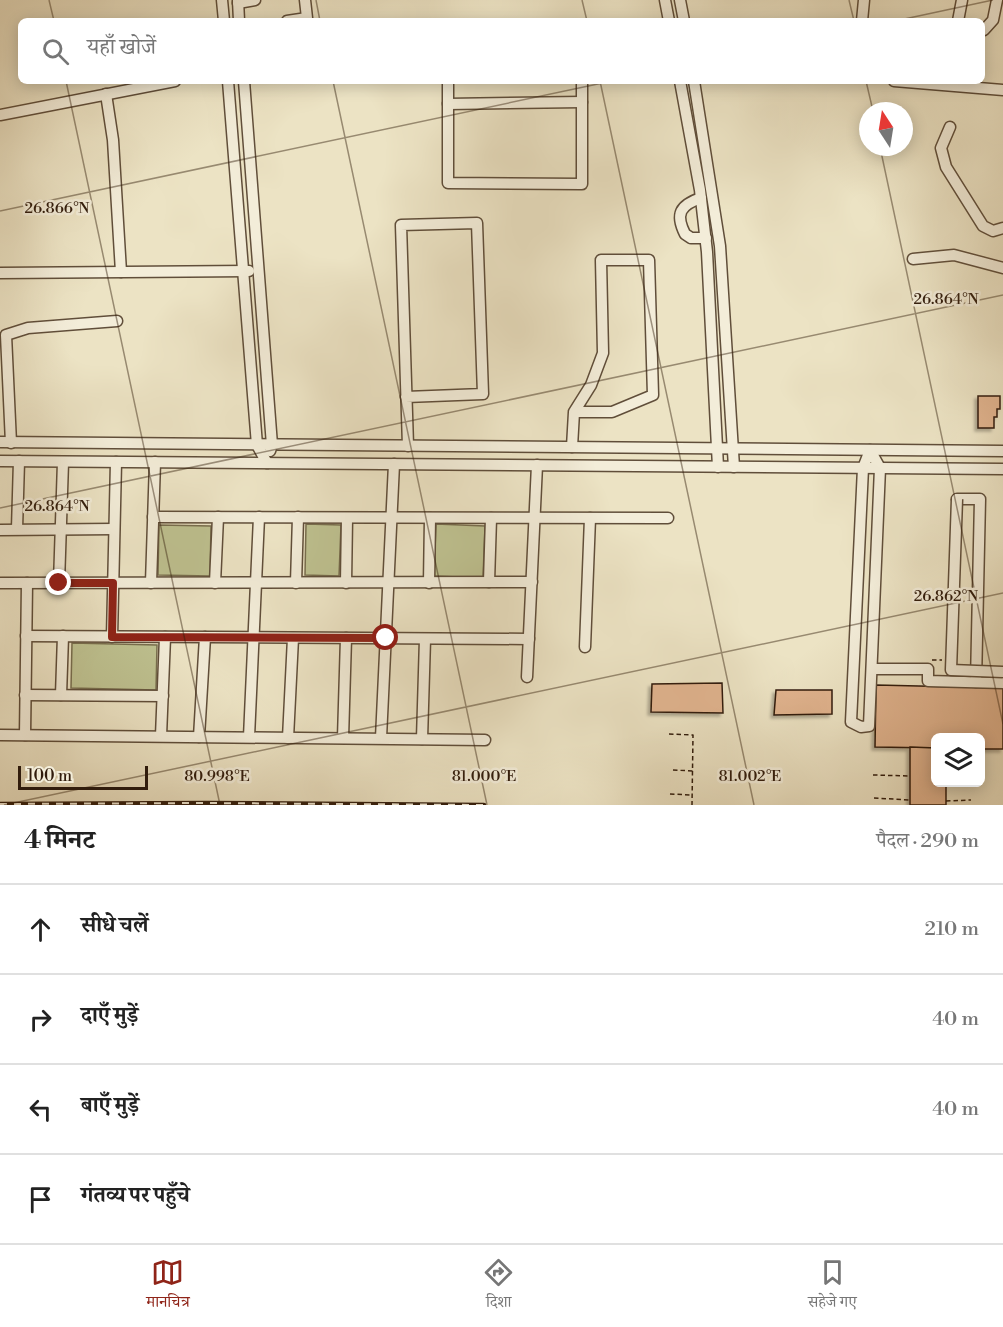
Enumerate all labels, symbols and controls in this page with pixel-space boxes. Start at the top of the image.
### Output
search box [18,18,985,84]
text: यहाँ खोजें [87,34,156,61]
icon: search [39,35,72,68]
north arrow [859,102,913,156]
text: 26.866°N [24,199,90,218]
text: 26.864°N [913,290,979,309]
text: 26.864°N [24,497,90,516]
route end [45,569,71,595]
text: 26.862°N [914,587,978,606]
route start [372,624,398,650]
map controls [931,733,985,787]
button: layers [931,733,985,787]
scale bar [18,763,148,790]
text: 100 m [27,766,72,786]
text: 80.998°E [184,767,250,786]
text: 81.000°E [452,767,516,786]
text: 81.002°E [718,767,782,786]
text: 4 मिनट [24,824,95,856]
text: पैदल · 290 m [876,829,979,854]
text: सीधे चलें [81,912,148,939]
icon: ahead [24,913,57,946]
text: 210 m [924,917,979,942]
text: दाएँ मुड़ें [81,1002,138,1029]
icon: right [24,1003,57,1036]
text: 40 m [932,1007,979,1032]
text: बाएँ मुड़ें [81,1092,139,1119]
icon: left [24,1093,57,1126]
text: 40 m [932,1097,979,1122]
text: गंतव्य पर पहुँचे [81,1182,190,1209]
icon: arrive [24,1183,57,1216]
tab: मानचित्र [146,1256,190,1317]
tab: दिशा [482,1256,515,1317]
tab: सहेजे गए [808,1256,857,1317]

